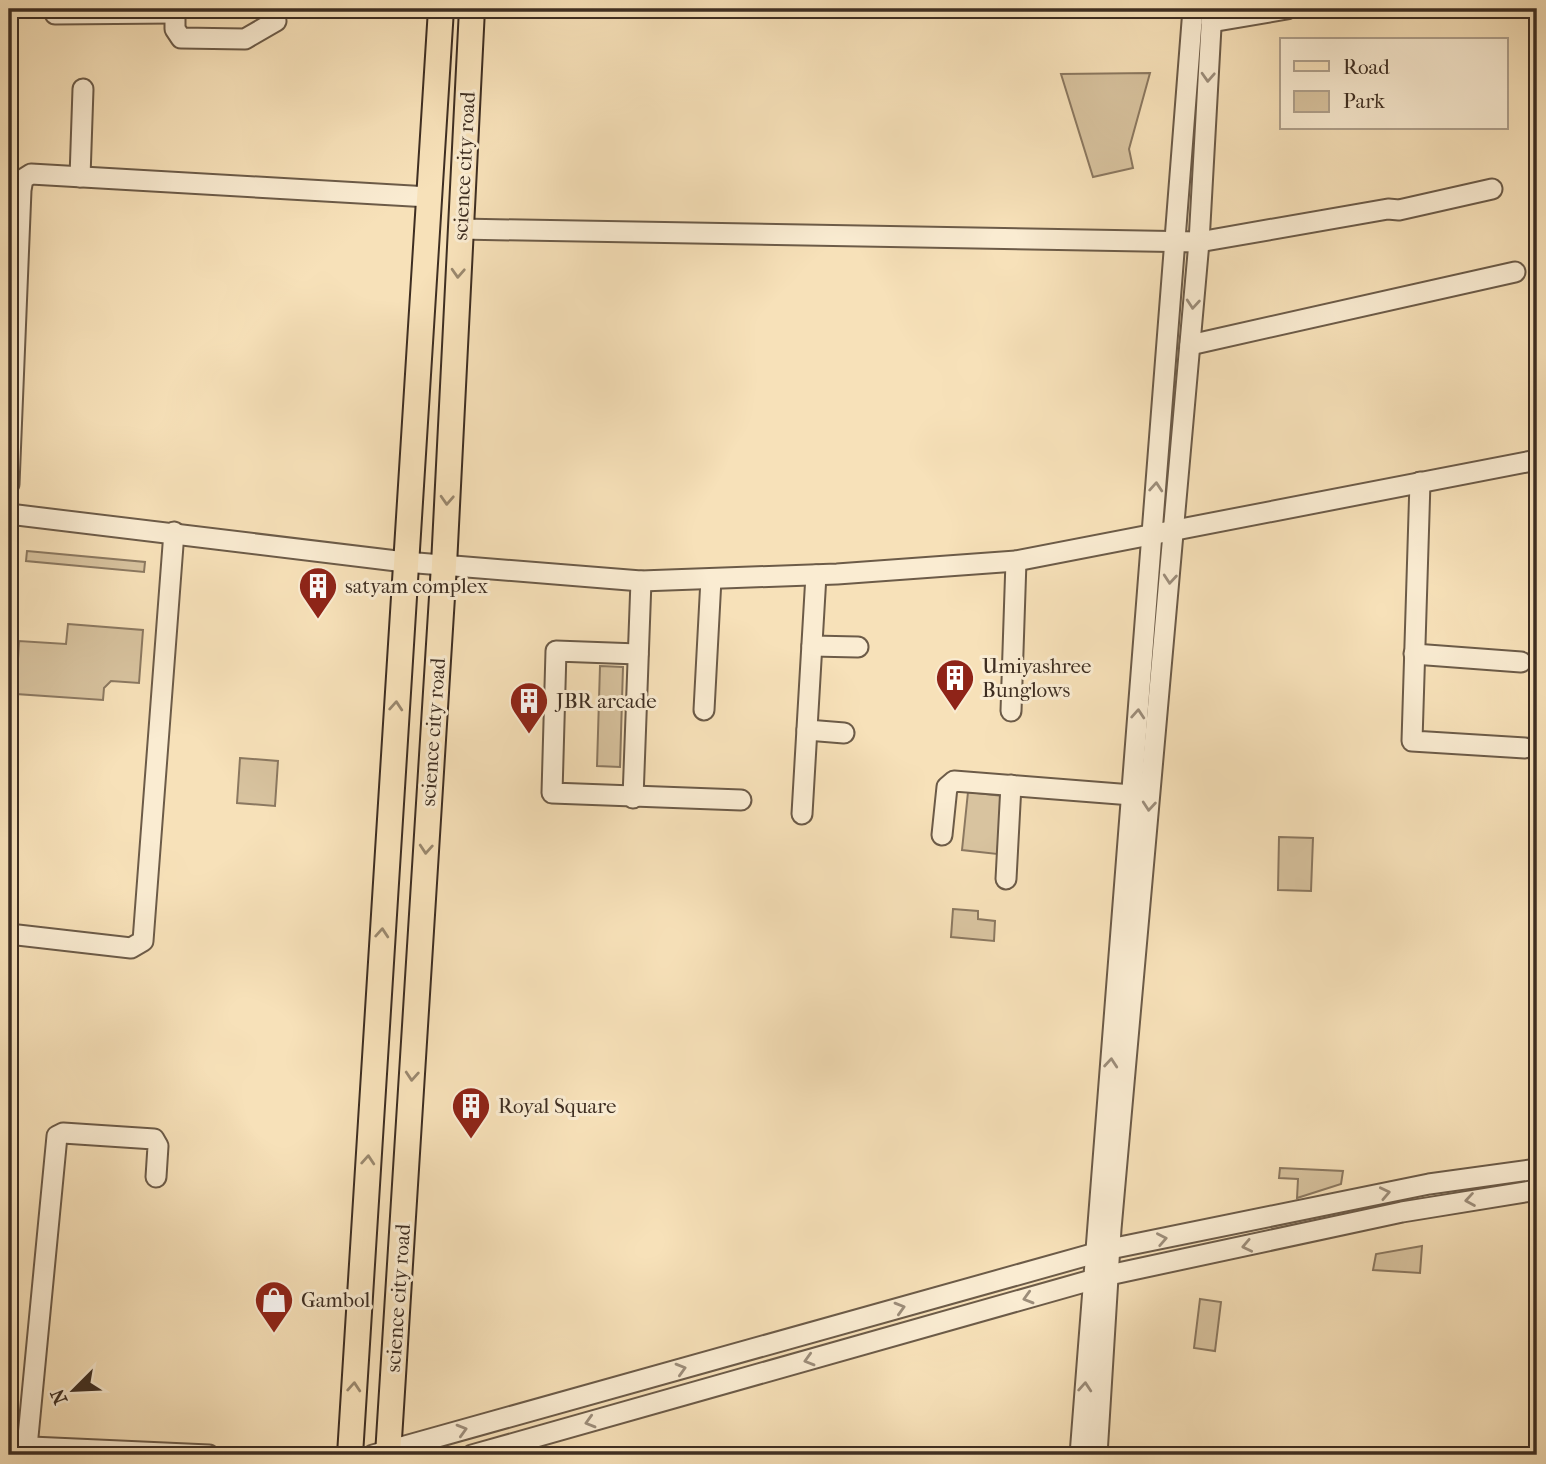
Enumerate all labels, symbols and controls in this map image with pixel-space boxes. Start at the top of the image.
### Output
legend [1280,38,1508,130]
text: Road [1343,55,1390,79]
one-way arrow [1201,72,1216,83]
text: Park [1343,89,1385,113]
street label: science city road [448,91,480,241]
one-way arrow [451,267,466,278]
one-way arrow [1186,299,1201,310]
one-way arrow [1148,481,1163,492]
one-way arrow [440,495,455,506]
building icon: satyam complex [297,565,339,620]
place label: satyam complex [345,574,488,598]
one-way arrow [1163,574,1178,585]
place label: Umiyashree Bunglows [982,654,1091,702]
street label: science city road [416,656,450,807]
building icon: Umiyashree Bunglows [934,657,976,712]
building icon: JBR arcade [508,680,550,735]
place label: JBR arcade [554,689,657,713]
one-way arrow [389,700,404,711]
one-way arrow [1130,708,1145,719]
one-way arrow [1142,801,1157,812]
one-way arrow [419,844,434,855]
one-way arrow [374,927,389,938]
one-way arrow [1103,1057,1118,1068]
one-way arrow [405,1071,420,1082]
building icon: Royal Square [450,1085,492,1140]
place label: Royal Square [498,1094,616,1118]
one-way arrow [360,1154,375,1165]
one-way arrow [1379,1187,1391,1202]
one-way arrow [1464,1192,1476,1207]
street label: science city road [381,1222,415,1373]
one-way arrow [1156,1232,1168,1247]
one-way arrow [1241,1238,1253,1253]
shop icon: Gambol [253,1279,295,1334]
place label: Gambol [301,1288,370,1312]
one-way arrow [1022,1289,1034,1304]
one-way arrow [894,1302,906,1316]
one-way arrow [803,1351,815,1366]
north arrow [38,1356,108,1426]
one-way arrow [675,1363,687,1377]
one-way arrow [346,1381,361,1392]
one-way arrow [1077,1381,1092,1392]
text: N [46,1385,72,1408]
one-way arrow [584,1414,596,1428]
one-way arrow [456,1424,468,1439]

